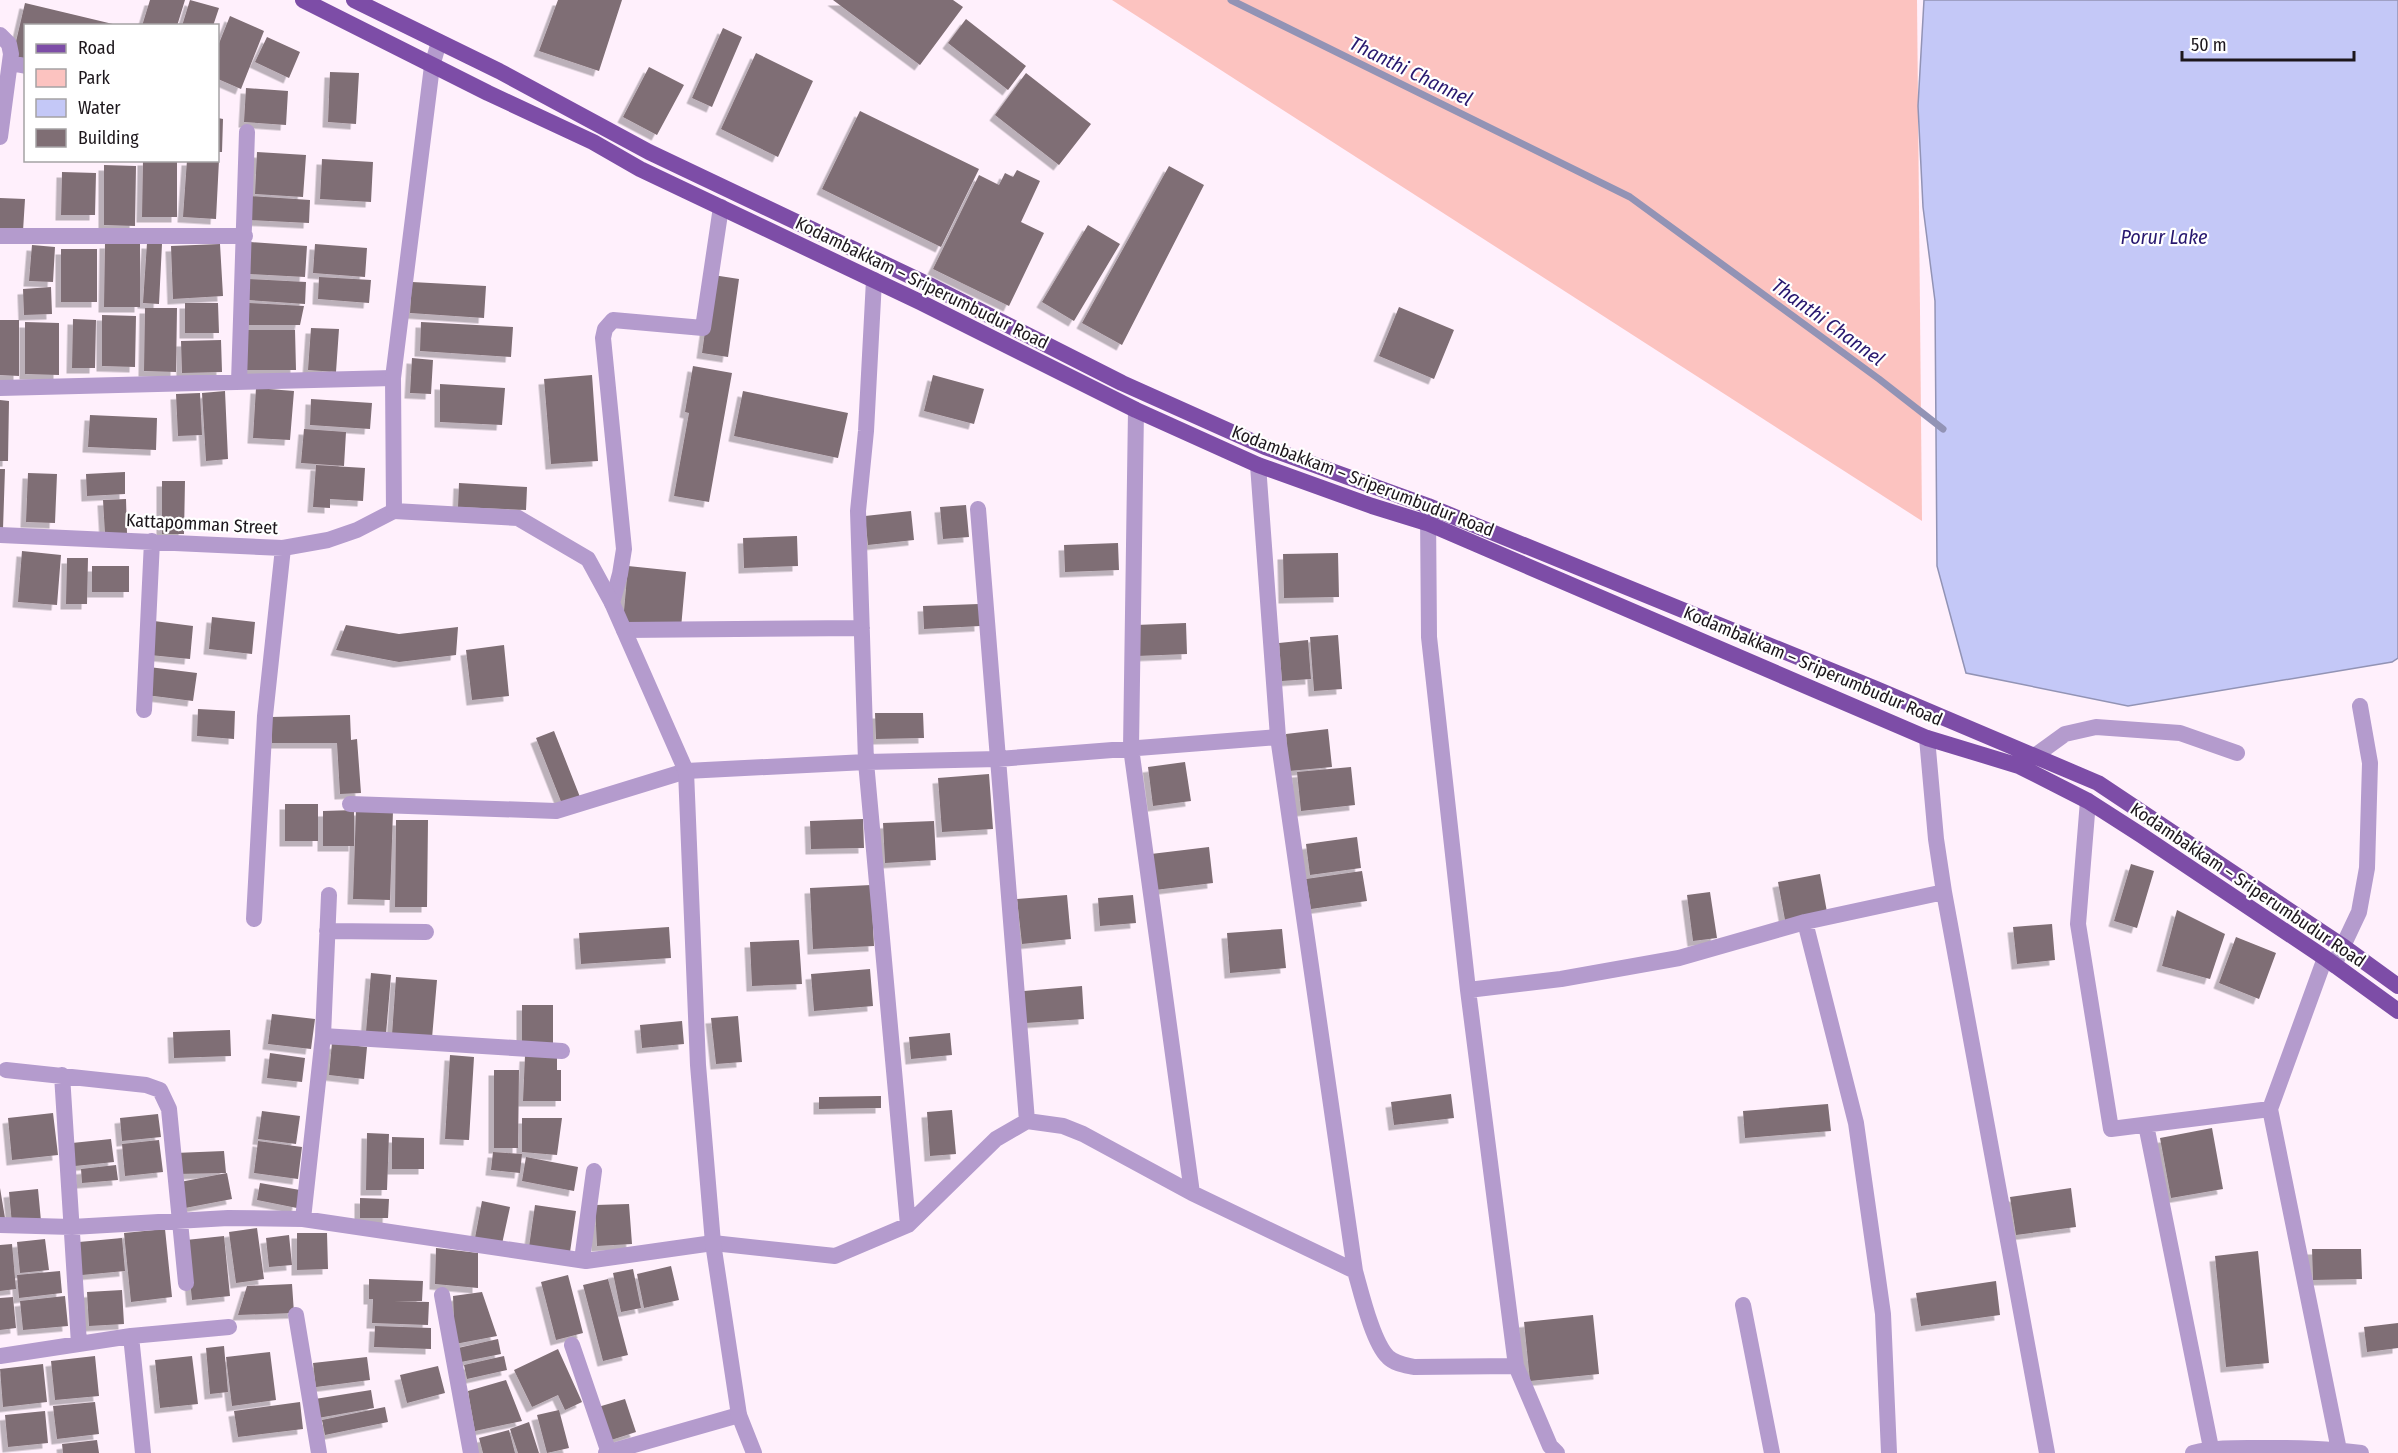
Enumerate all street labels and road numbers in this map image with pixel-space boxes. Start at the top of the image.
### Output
street label: Kodambakkam – Sriperumbudur Road [792,212,1052,354]
street label: Kodambakkam – Sriperumbudur Road [1229,421,1497,541]
street label: Kattapomman Street [125,509,279,539]
street label: Kodambakkam – Sriperumbudur Road [1680,601,1946,731]
street label: Kodambakkam – Sriperumbudur Road [2126,798,2370,972]

